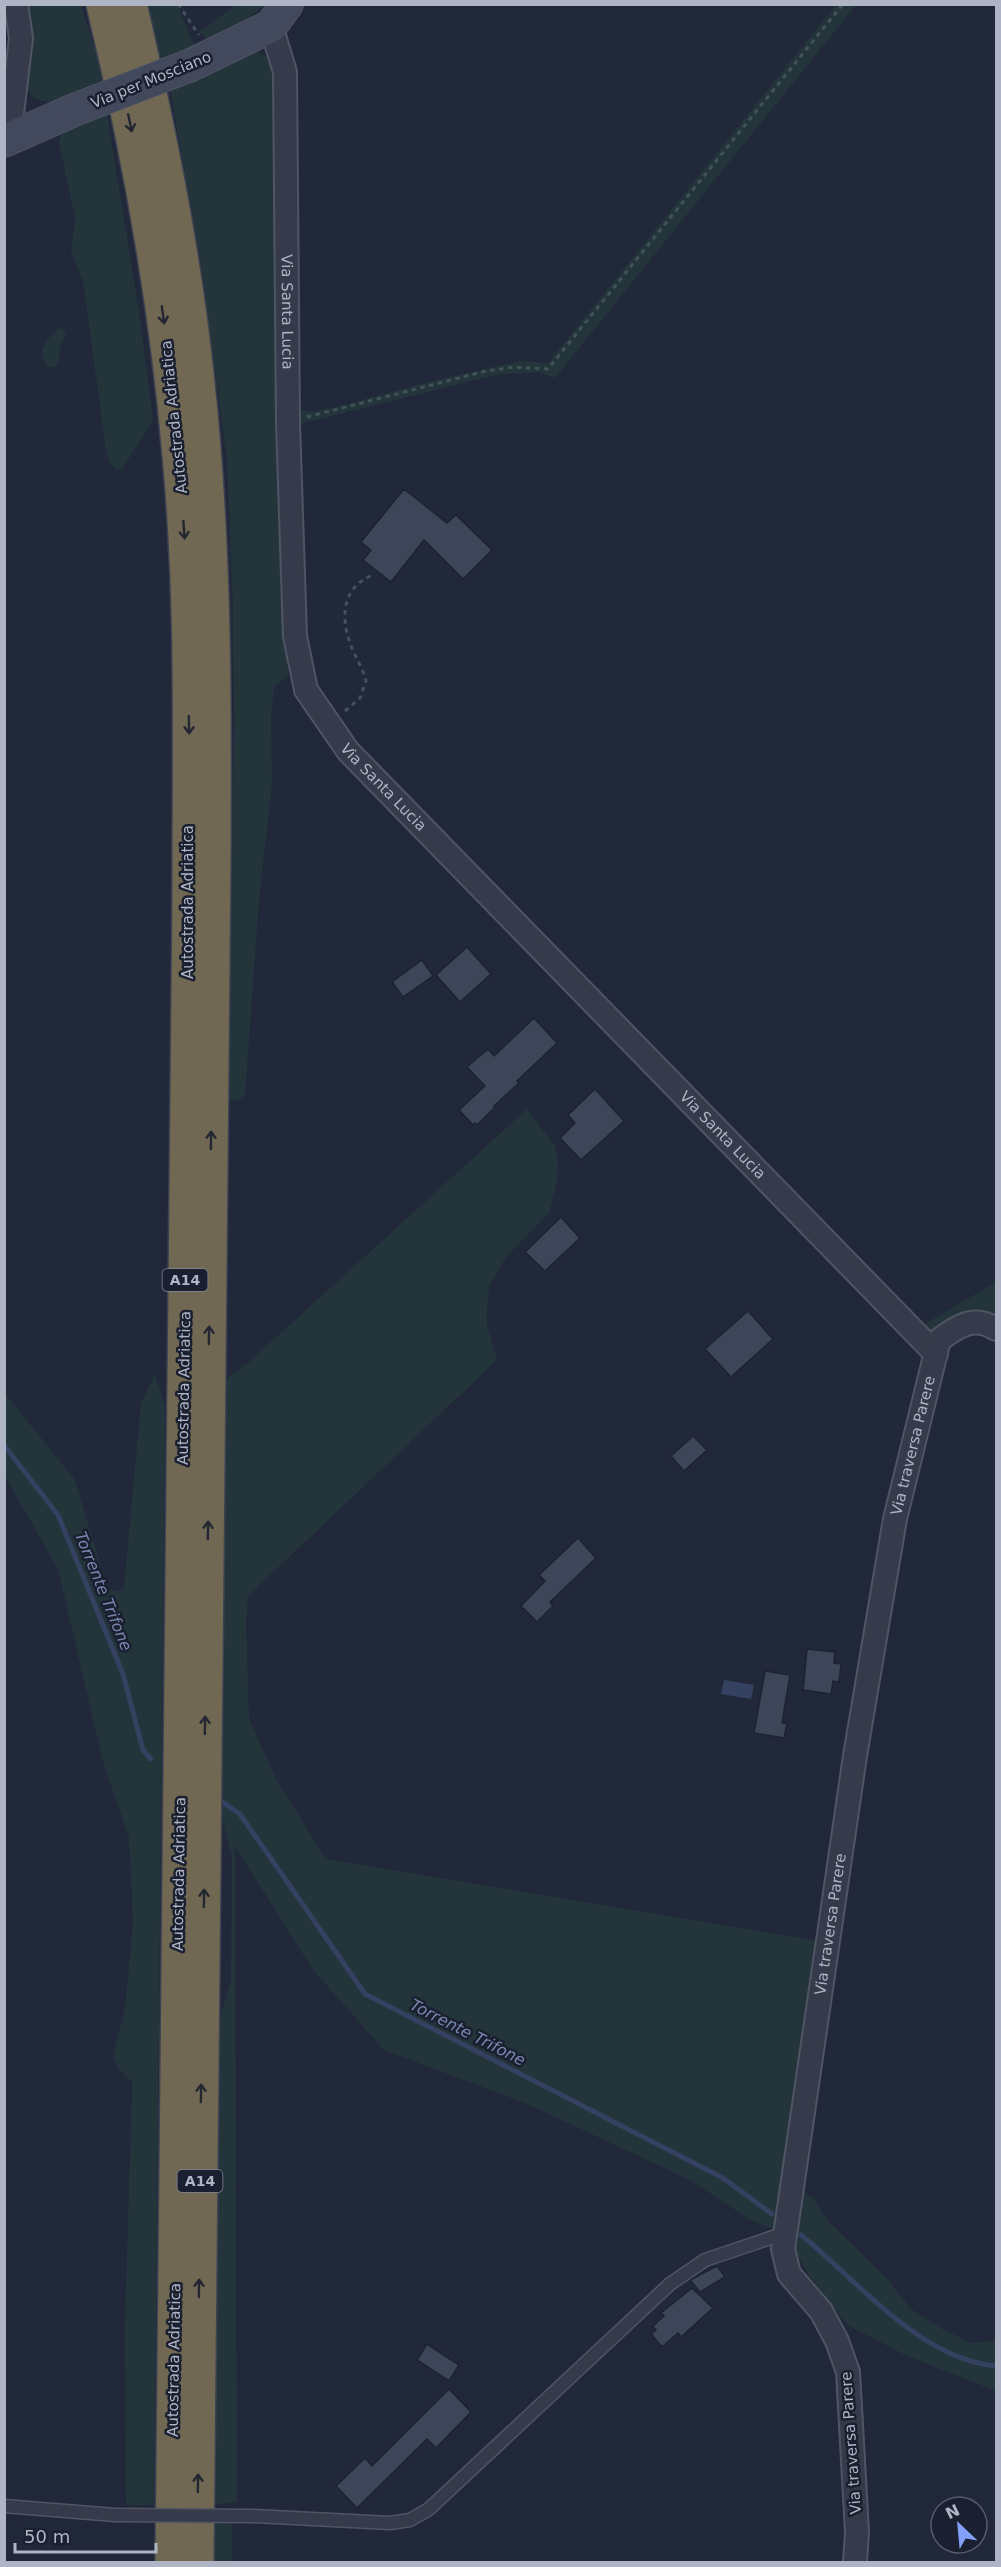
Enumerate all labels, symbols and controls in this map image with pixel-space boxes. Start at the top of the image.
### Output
street label: Via per Mosciano [88,48,214,112]
one-way arrow [125,113,136,132]
street label: Via Santa Lucia [278,254,297,370]
one-way arrow [158,305,169,325]
street label: Autostrada Adriatica [157,340,191,494]
one-way arrow [179,519,190,539]
one-way arrow [184,714,195,734]
street label: Via Santa Lucia [337,740,430,835]
street label: Autostrada Adriatica [179,825,197,979]
street label: Via Santa Lucia [676,1088,769,1183]
one-way arrow [206,1130,217,1150]
road number: A14 [162,1269,207,1291]
street label: Autostrada Adriatica [174,1311,194,1465]
one-way arrow [204,1325,215,1345]
street label: Via traversa Parere [887,1374,939,1517]
one-way arrow [202,1520,213,1540]
water label: Torrente Trifone [71,1529,136,1654]
one-way arrow [199,1715,211,1735]
street label: Autostrada Adriatica [169,1797,189,1951]
street label: Via traversa Parere [811,1852,850,1996]
one-way arrow [198,1889,209,1909]
water label: Torrente Trifone [407,1995,529,2070]
one-way arrow [195,2084,207,2104]
road number: A14 [178,2170,222,2192]
one-way arrow [193,2279,205,2299]
street label: Autostrada Adriatica [164,2283,184,2437]
street label: Via traversa Parere [837,2371,865,2515]
one-way arrow [192,2474,203,2494]
north arrow [929,2495,989,2555]
text: N [942,2500,963,2523]
scale bar [15,2516,156,2554]
text: 50 m [24,2526,70,2547]

